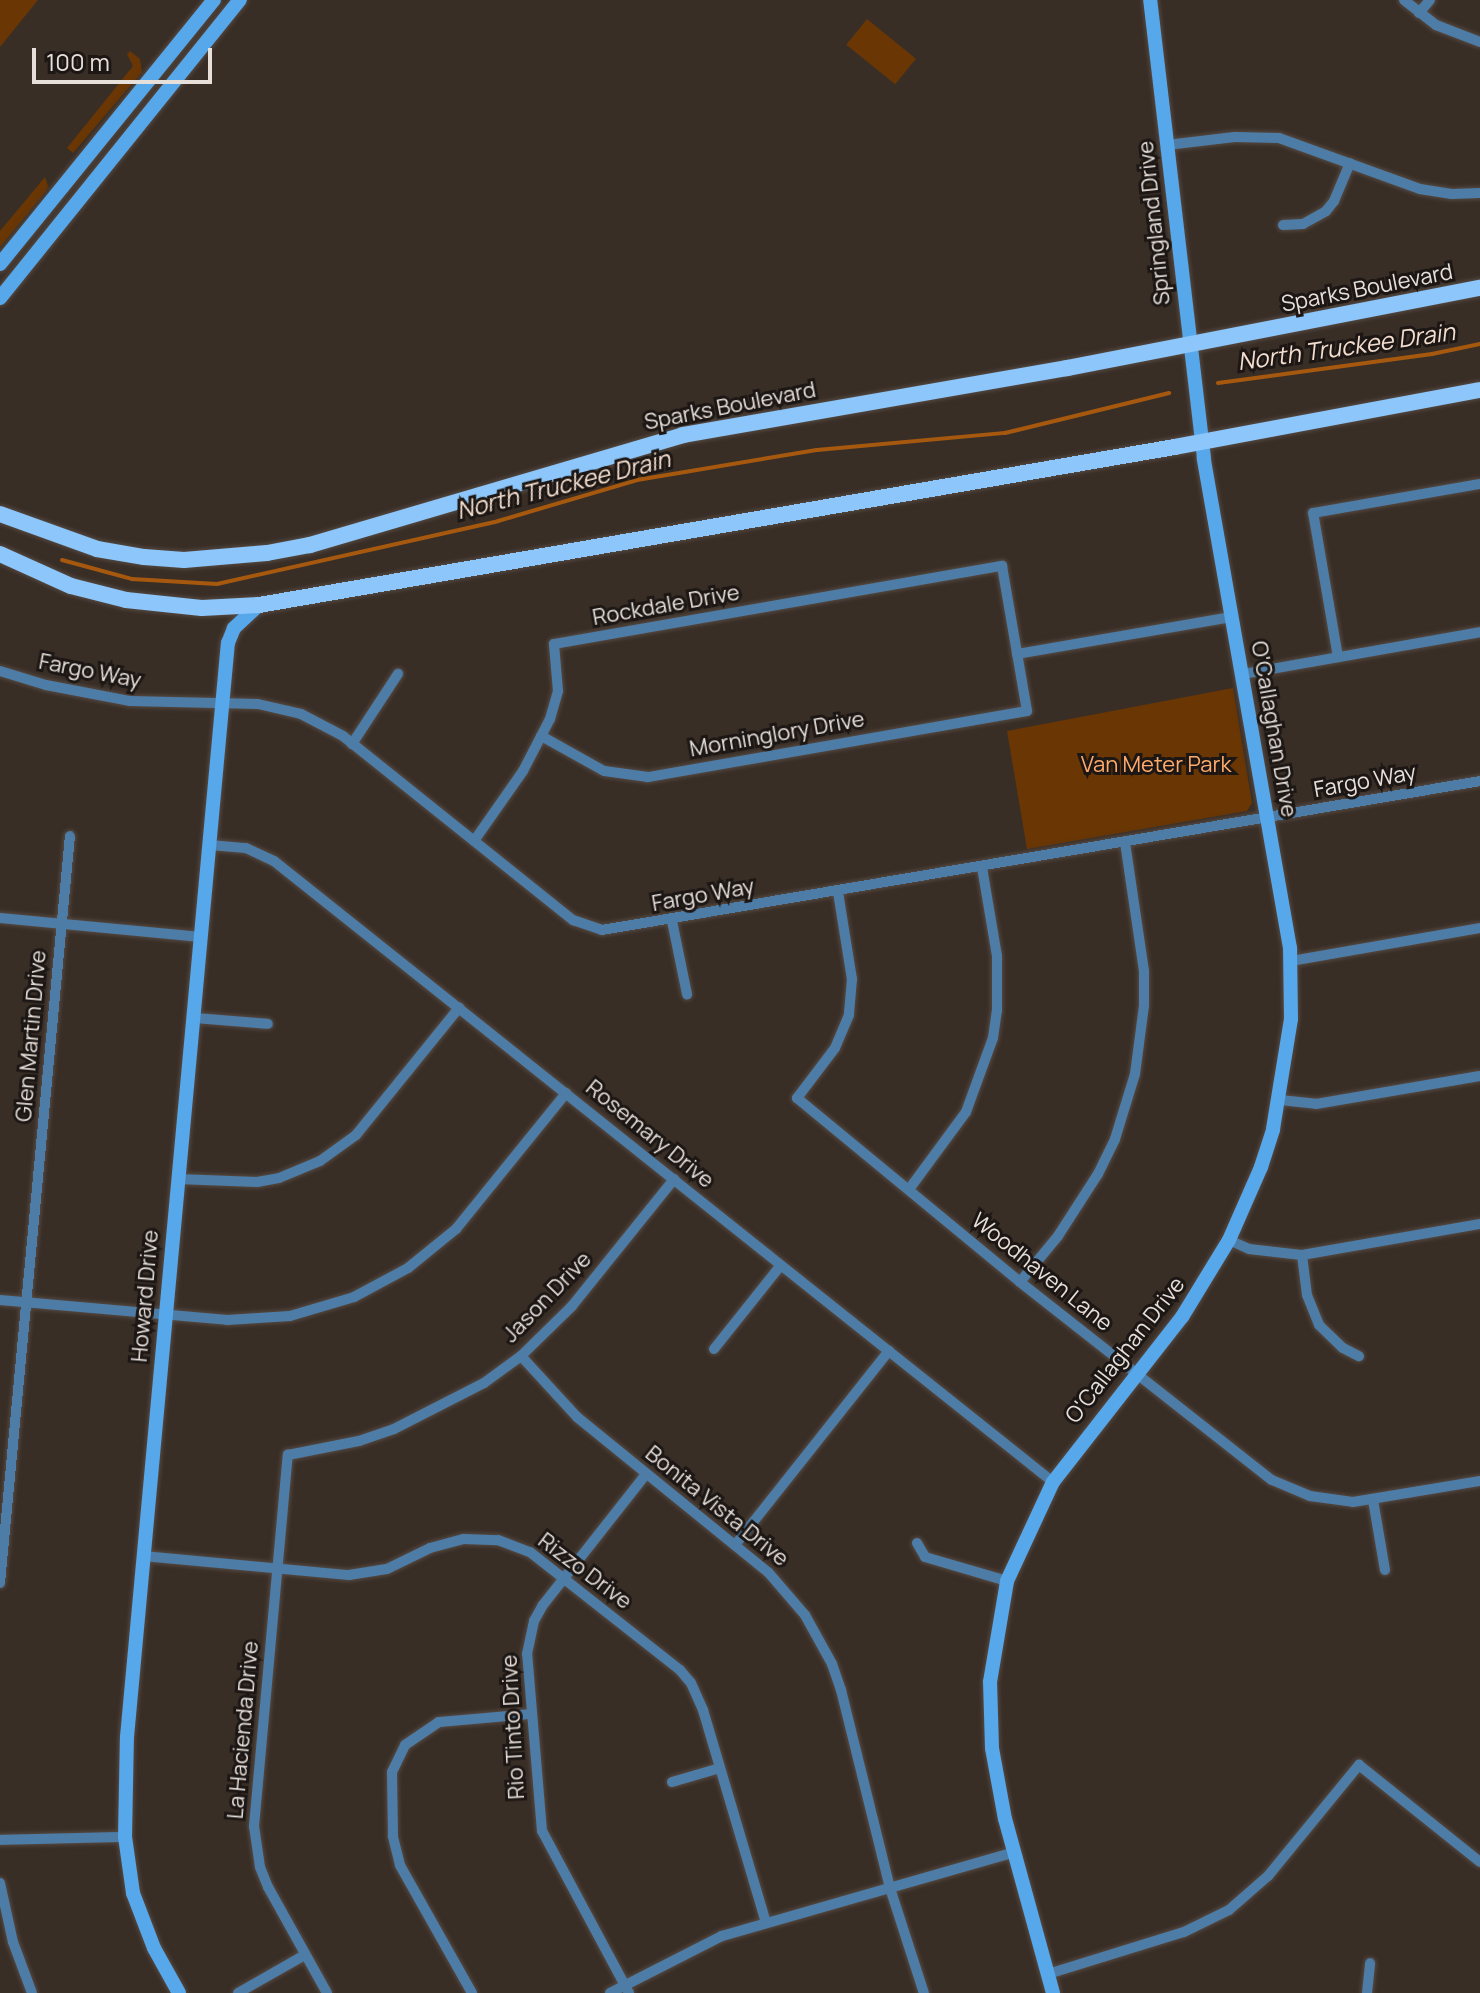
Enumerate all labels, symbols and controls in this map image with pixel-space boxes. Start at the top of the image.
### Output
scale bar [36,32,216,82]
text: 100 m [46,45,110,78]
street label: Springland Drive [1132,140,1176,306]
street label: Sparks Boulevard [1279,258,1455,318]
water label: North Truckee Drain [1235,316,1457,376]
street label: Sparks Boulevard [642,376,818,436]
water label: North Truckee Drain [453,444,673,524]
street label: Rockdale Drive [590,579,742,631]
street label: O'Callaghan Drive [1246,639,1302,819]
street label: Fargo Way [37,648,143,694]
street label: Morninglory Drive [687,706,867,762]
park label: Van Meter Park [1081,752,1231,778]
street label: Fargo Way [1312,759,1418,803]
street label: Fargo Way [650,873,756,917]
street label: Glen Martin Drive [10,949,52,1123]
street label: Rosemary Drive [581,1074,719,1194]
street label: Woodhaven Lane [966,1207,1118,1337]
street label: Howard Drive [126,1229,164,1363]
street label: Jason Drive [497,1246,597,1348]
street label: O'Callaghan Drive [1060,1272,1190,1428]
street label: Bonita Vista Drive [640,1440,794,1572]
street label: Rizzo Drive [533,1527,637,1615]
street label: La Hacienda Drive [222,1640,264,1820]
street label: Rio Tinto Drive [496,1654,530,1800]

